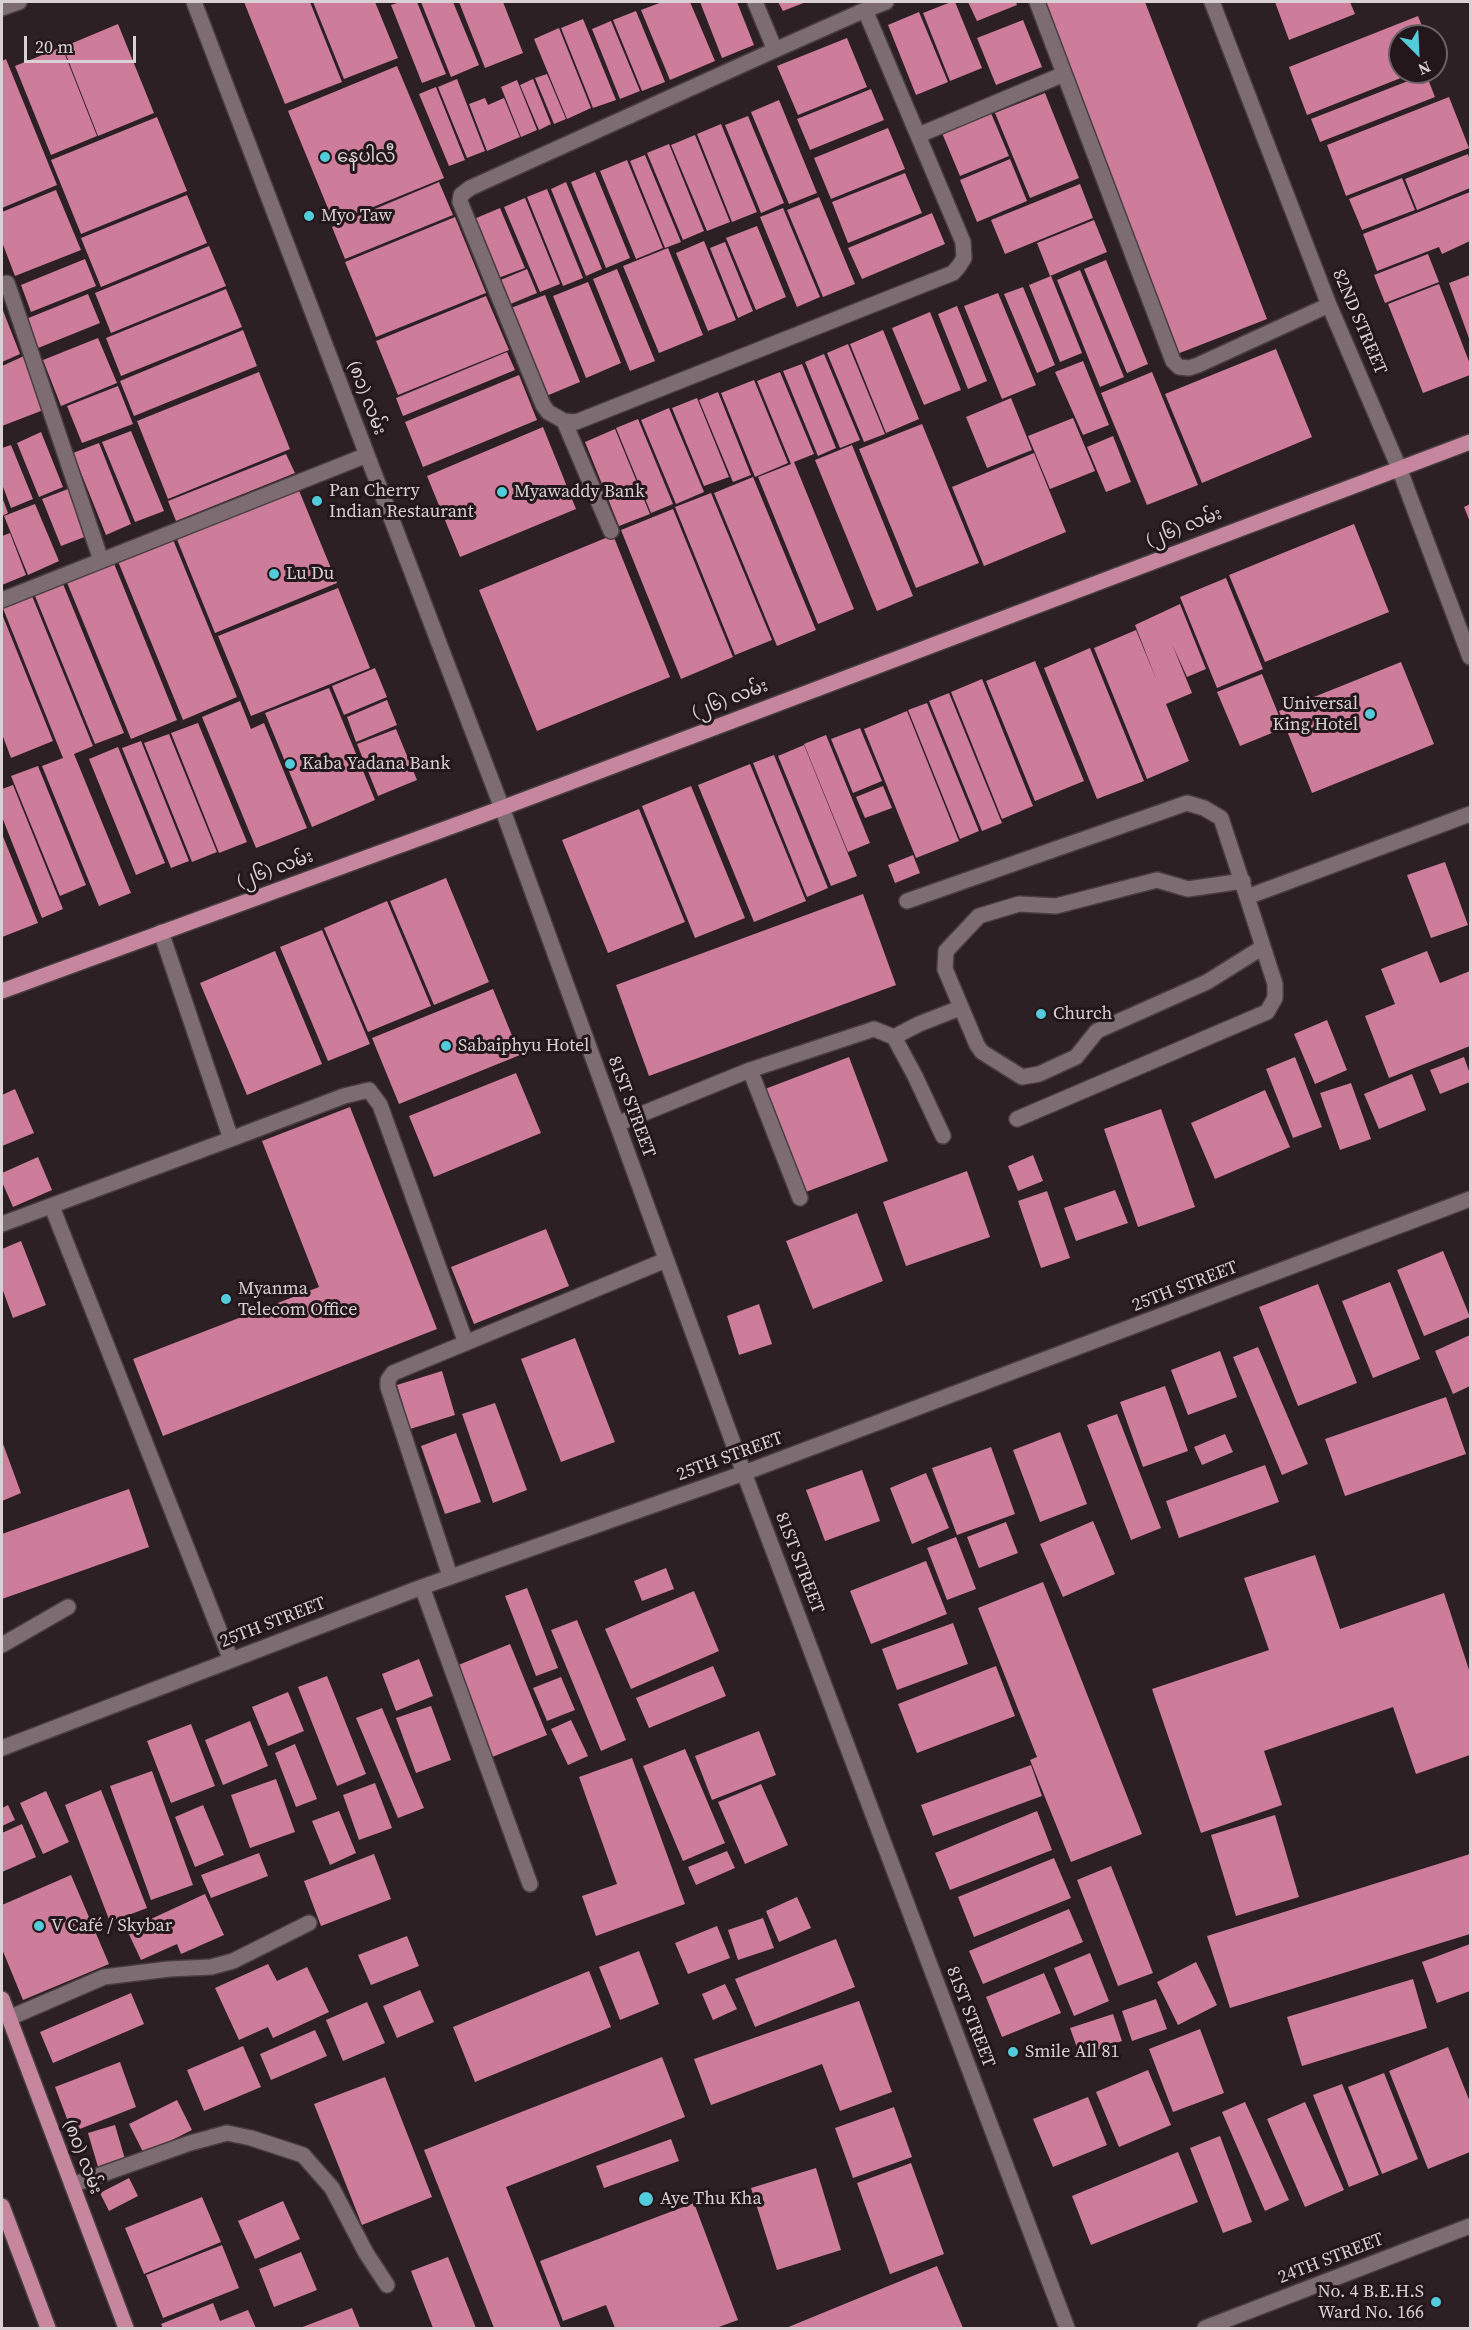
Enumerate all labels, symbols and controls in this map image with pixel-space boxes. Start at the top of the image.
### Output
scale bar [27,24,140,62]
north arrow [1388,24,1448,84]
text: 20 m [35,34,73,59]
text: N [1415,56,1434,81]
place label: နေပါလီ [337,146,396,168]
marker: နေပါလီ [318,150,332,164]
place label: Myo Taw [321,205,392,227]
marker: Myo Taw [302,209,316,223]
street label: 82ND STREET [1327,266,1391,378]
street label: (၈၁) လမ်း [342,358,390,438]
place label: Pan Cherry Indian Restaurant [329,480,474,522]
place label: Myawaddy Bank [514,481,645,503]
marker: Myawaddy Bank [495,485,509,499]
marker: Pan Cherry Indian Restaurant [310,494,324,508]
street label: (၂၆) လမ်း [1143,504,1225,552]
place label: Lu Du [286,563,334,585]
marker: Lu Du [267,567,281,581]
street label: (၂၆) လမ်း [689,676,771,724]
place label: Universal King Hotel [1272,693,1358,736]
marker: Universal King Hotel [1363,707,1377,721]
place label: Kaba Yadana Bank [302,753,450,775]
marker: Kaba Yadana Bank [283,757,297,771]
street label: (၂၆) လမ်း [234,846,316,894]
place label: Church [1053,1003,1112,1025]
marker: Church [1034,1007,1048,1021]
place label: Sabaiphyu Hotel [458,1035,589,1057]
marker: Sabaiphyu Hotel [439,1039,453,1053]
street label: 81ST STREET [603,1053,659,1161]
street label: 25TH STREET [1129,1257,1241,1317]
place label: Myanma Telecom Office [238,1278,357,1320]
marker: Myanma Telecom Office [219,1292,233,1306]
street label: 25TH STREET [674,1428,786,1486]
street label: 81ST STREET [770,1510,828,1616]
street label: 25TH STREET [217,1593,329,1653]
place label: V Café / Skybar [51,1915,172,1937]
marker: V Café / Skybar [32,1919,46,1933]
street label: 81ST STREET [941,1964,999,2070]
place label: Smile All 81 [1025,2041,1119,2063]
marker: Smile All 81 [1006,2045,1020,2059]
street label: (၈၀) လမ်း [58,2116,106,2198]
place label: Aye Thu Kha [660,2188,762,2210]
marker: Aye Thu Kha [637,2190,655,2208]
street label: 24TH STREET [1275,2229,1387,2289]
place label: No. 4 B.E.H.S Ward No. 166 [1317,2281,1424,2324]
marker: No. 4 B.E.H.S Ward No. 166 [1429,2295,1443,2309]

